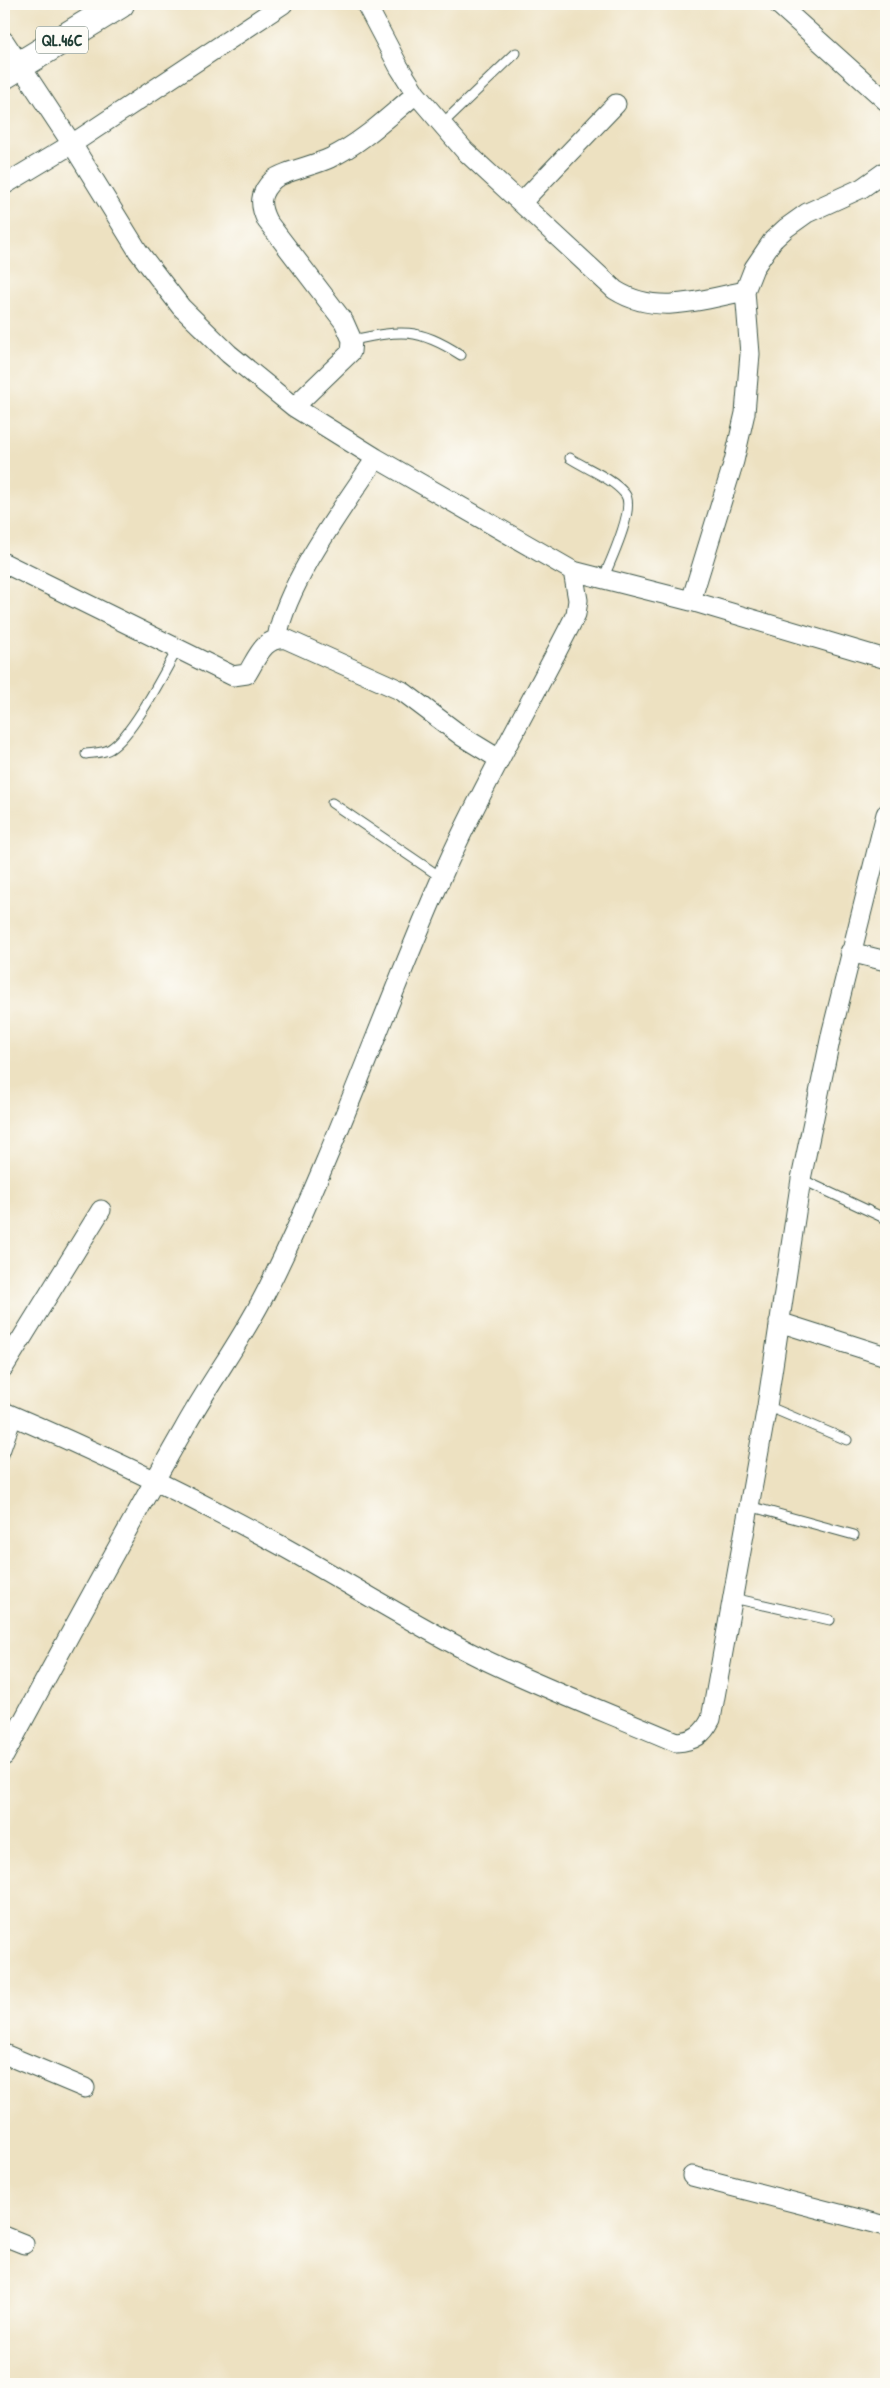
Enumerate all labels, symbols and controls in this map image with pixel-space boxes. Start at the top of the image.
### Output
road number: QL.46C [36,26,88,54]

